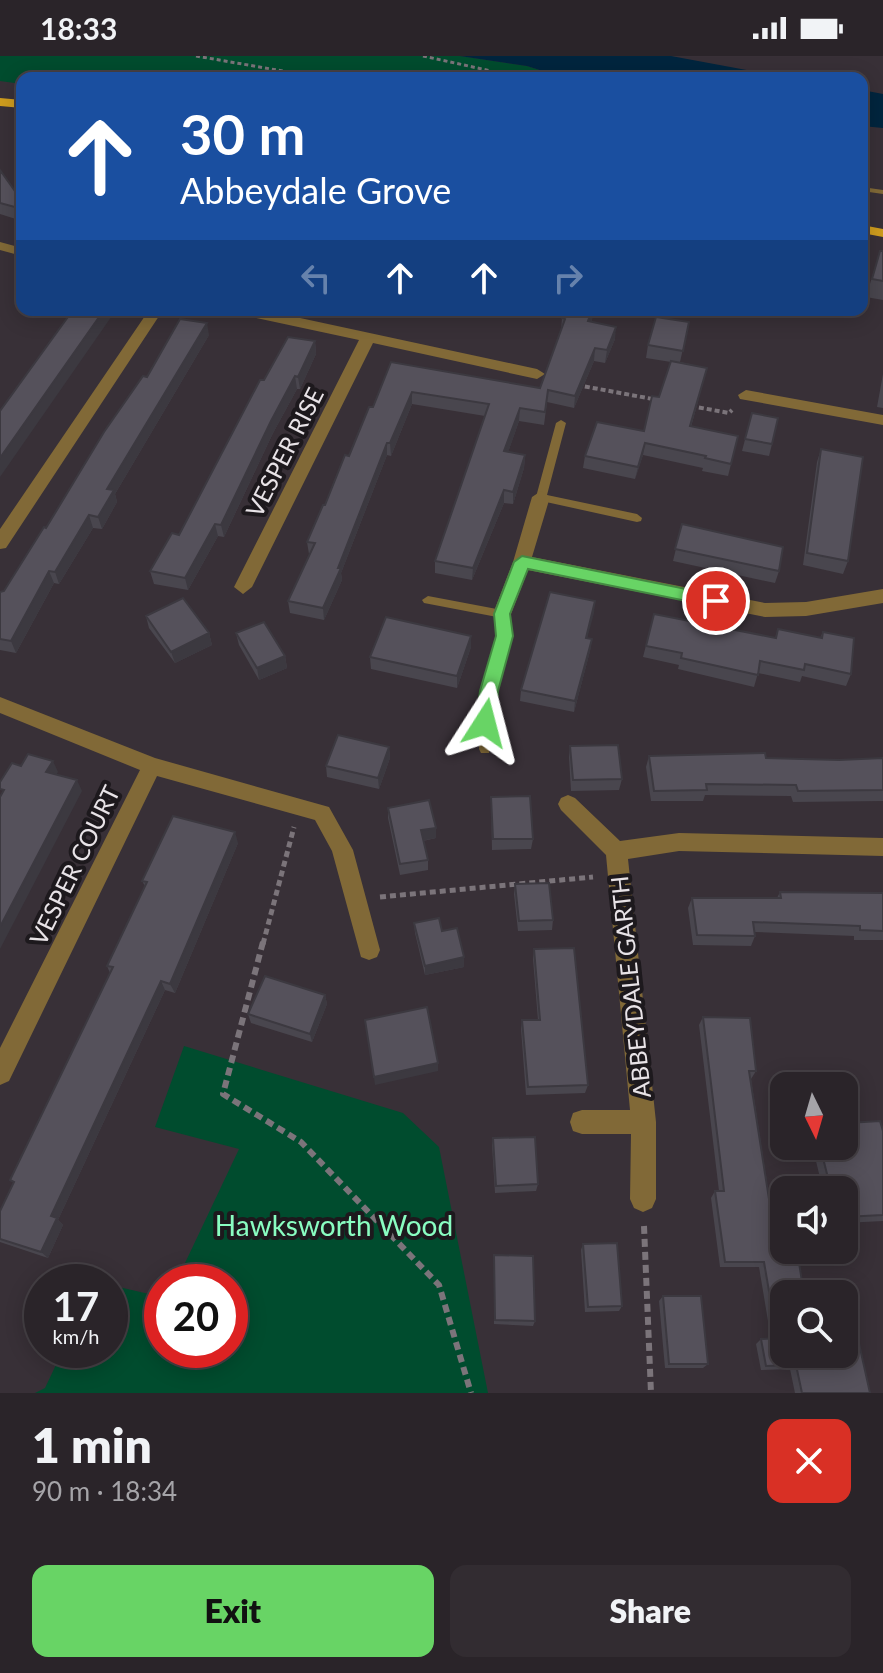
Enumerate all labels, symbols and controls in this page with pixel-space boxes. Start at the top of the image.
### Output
text: 18:33 [40,10,117,46]
text: 30 m [180,100,305,167]
icon: ahead [48,104,152,208]
text: Abbeydale Grove [180,168,451,212]
icon: left [294,256,338,300]
icon: ahead [378,256,422,300]
icon: ahead [462,256,506,300]
icon: right [546,256,590,300]
street label: VESPER RISE [239,383,329,521]
pin [682,567,750,635]
icon: arrive [694,579,738,623]
position arrow [443,681,527,765]
street label: VESPER COURT [23,781,125,949]
street label: ABBEYDALE GARTH [604,875,656,1099]
north arrow [770,1072,858,1160]
map controls [770,1072,858,1368]
button: sound [770,1176,858,1264]
park label: Hawksworth Wood [215,1208,453,1242]
speed limit sign: 20 [144,1264,248,1368]
button: search [770,1280,858,1368]
text: 17 [53,1282,99,1330]
text: km/h [53,1324,99,1348]
text: 1 min [32,1416,152,1473]
button: close [767,1419,851,1503]
text: 90 m · 18:34 [32,1475,177,1507]
button: Exit [32,1565,434,1657]
button: Share [450,1565,851,1657]

